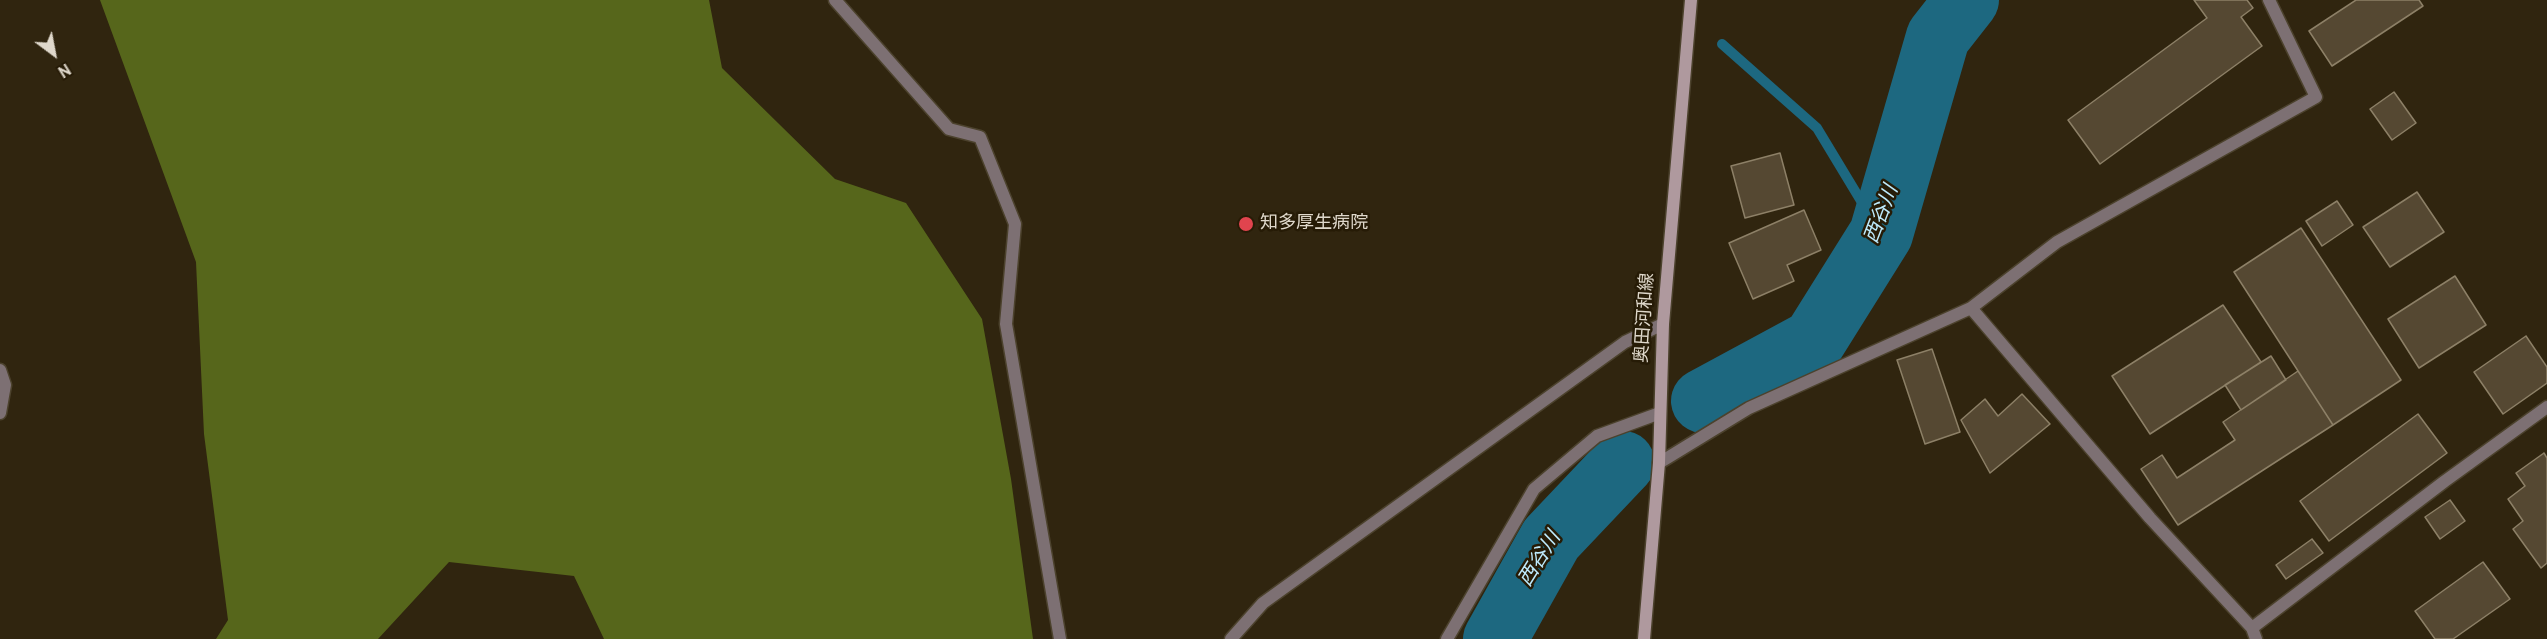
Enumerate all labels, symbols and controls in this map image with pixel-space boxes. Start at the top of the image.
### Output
north arrow [24,24,84,84]
text: N [53,58,74,81]
water label: 西谷川 [1861,183,1905,247]
place label: 知多厚生病院 [1260,213,1368,235]
marker: 知多厚生病院 [1237,215,1255,233]
street label: 奥田河和線 [1632,272,1660,364]
water label: 西谷川 [1515,528,1567,592]

